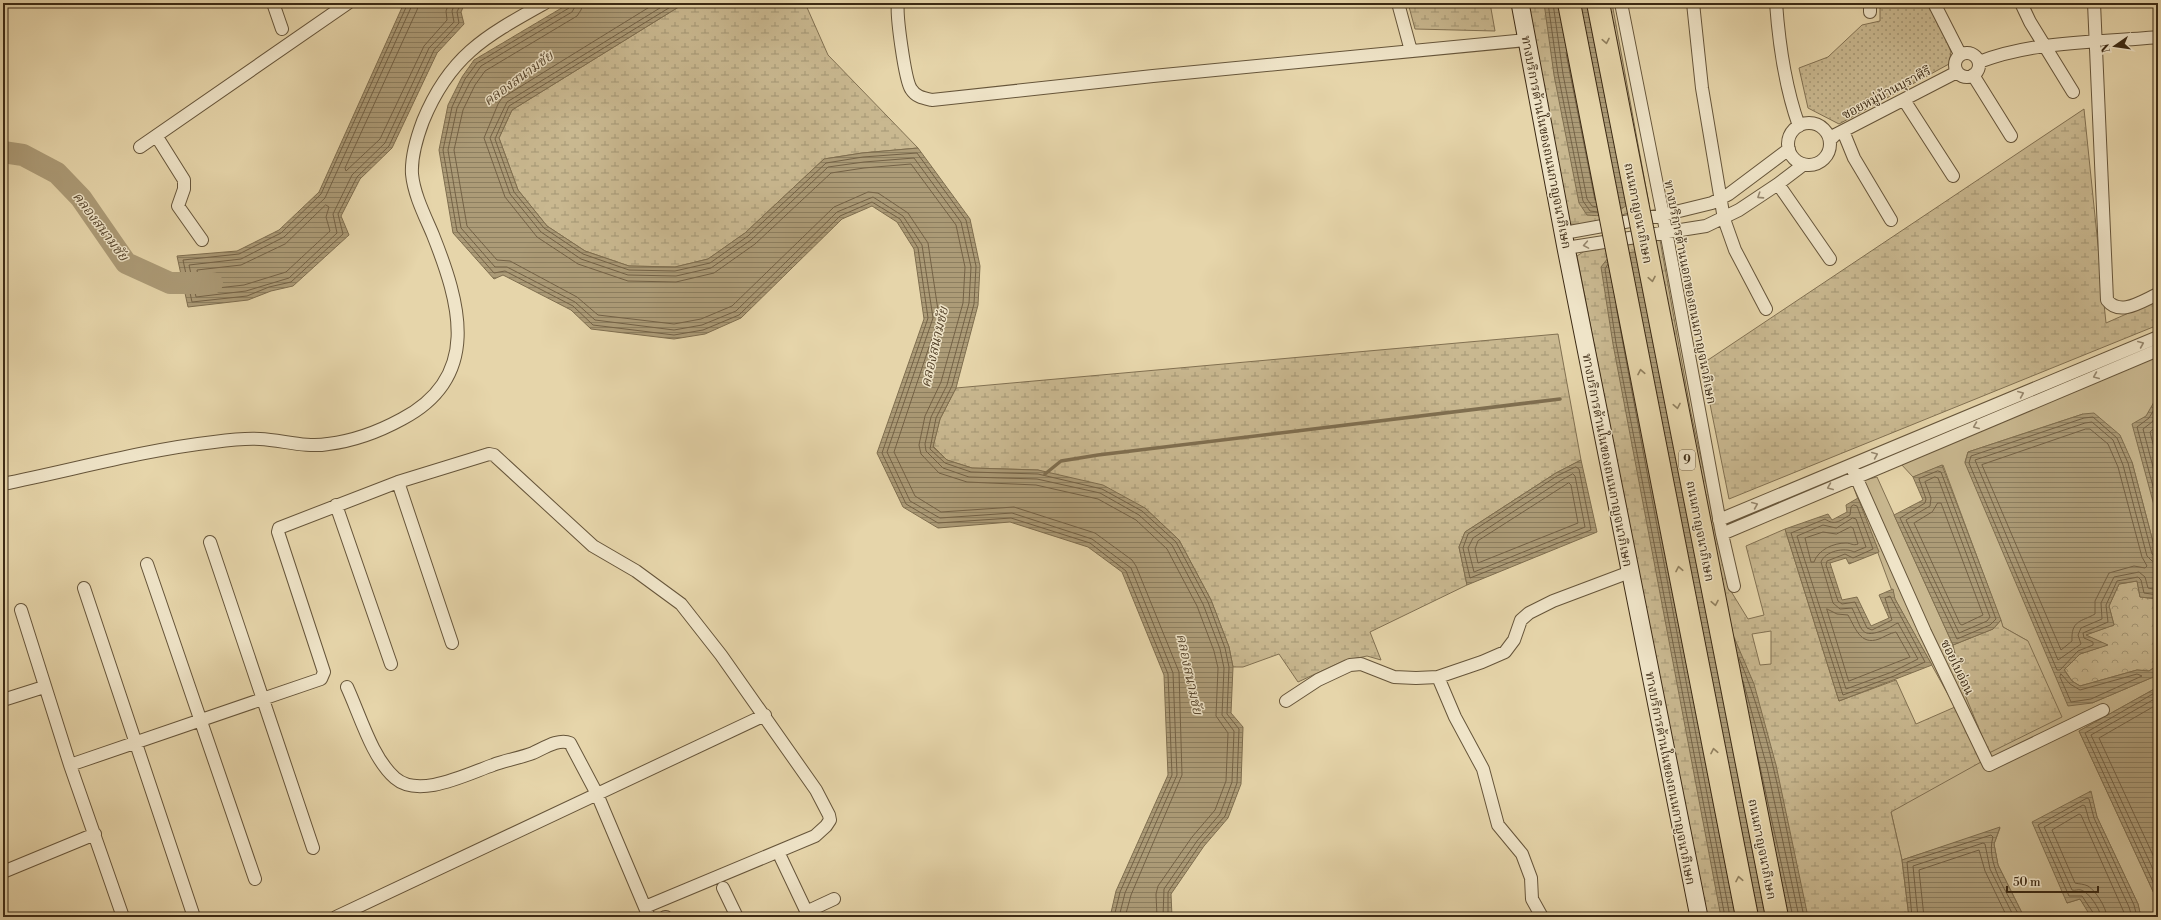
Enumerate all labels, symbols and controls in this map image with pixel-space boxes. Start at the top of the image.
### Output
north arrow [2095,26,2135,66]
street label: ทางบริการด้านในของถนนกาญจนาภิเษก [1517,34,1576,250]
one-way arrow [1601,38,1609,44]
text: N [2098,42,2114,54]
water label: คลองสนามชัย [480,46,558,110]
street label: ซอยหมู่บ้านบุราศิริ [1839,63,1934,123]
street label: ถนนกาญจนาภิเษก [1620,161,1656,265]
street label: ทางบริการด้านนอกของถนนกาญจนาภิเษก [1660,179,1720,406]
water label: คลองสนามชัย [68,188,133,266]
one-way arrow [1757,191,1764,199]
one-way arrow [1583,240,1589,249]
one-way arrow [1647,276,1656,282]
water label: คลองสนามชัย [917,304,953,389]
one-way arrow [2136,341,2144,349]
street label: ทางบริการด้านในของถนนกาญจนาภิเษก [1578,352,1637,568]
one-way arrow [1637,369,1645,375]
one-way arrow [2093,371,2101,379]
one-way arrow [2016,391,2024,399]
one-way arrow [1672,403,1681,410]
one-way arrow [1973,421,1981,429]
road number: 9 [1679,450,1695,470]
one-way arrow [1871,452,1878,460]
street label: ถนนกาญจนาภิเษก [1682,479,1718,583]
one-way arrow [1827,482,1834,490]
one-way arrow [1751,502,1759,510]
one-way arrow [1675,565,1683,572]
one-way arrow [1711,600,1719,606]
water label: คลองสนามชัย [1172,632,1207,718]
street label: ซอยใบอ่อน [1937,637,1978,698]
street label: ทางบริการด้านในของถนนกาญจนาภิเษก [1641,670,1700,886]
one-way arrow [1711,748,1719,754]
street label: ถนนกาญจนาภิเษก [1744,797,1780,901]
scale bar [2007,868,2098,894]
text: 50 m [2013,875,2041,890]
one-way arrow [1736,876,1744,882]

